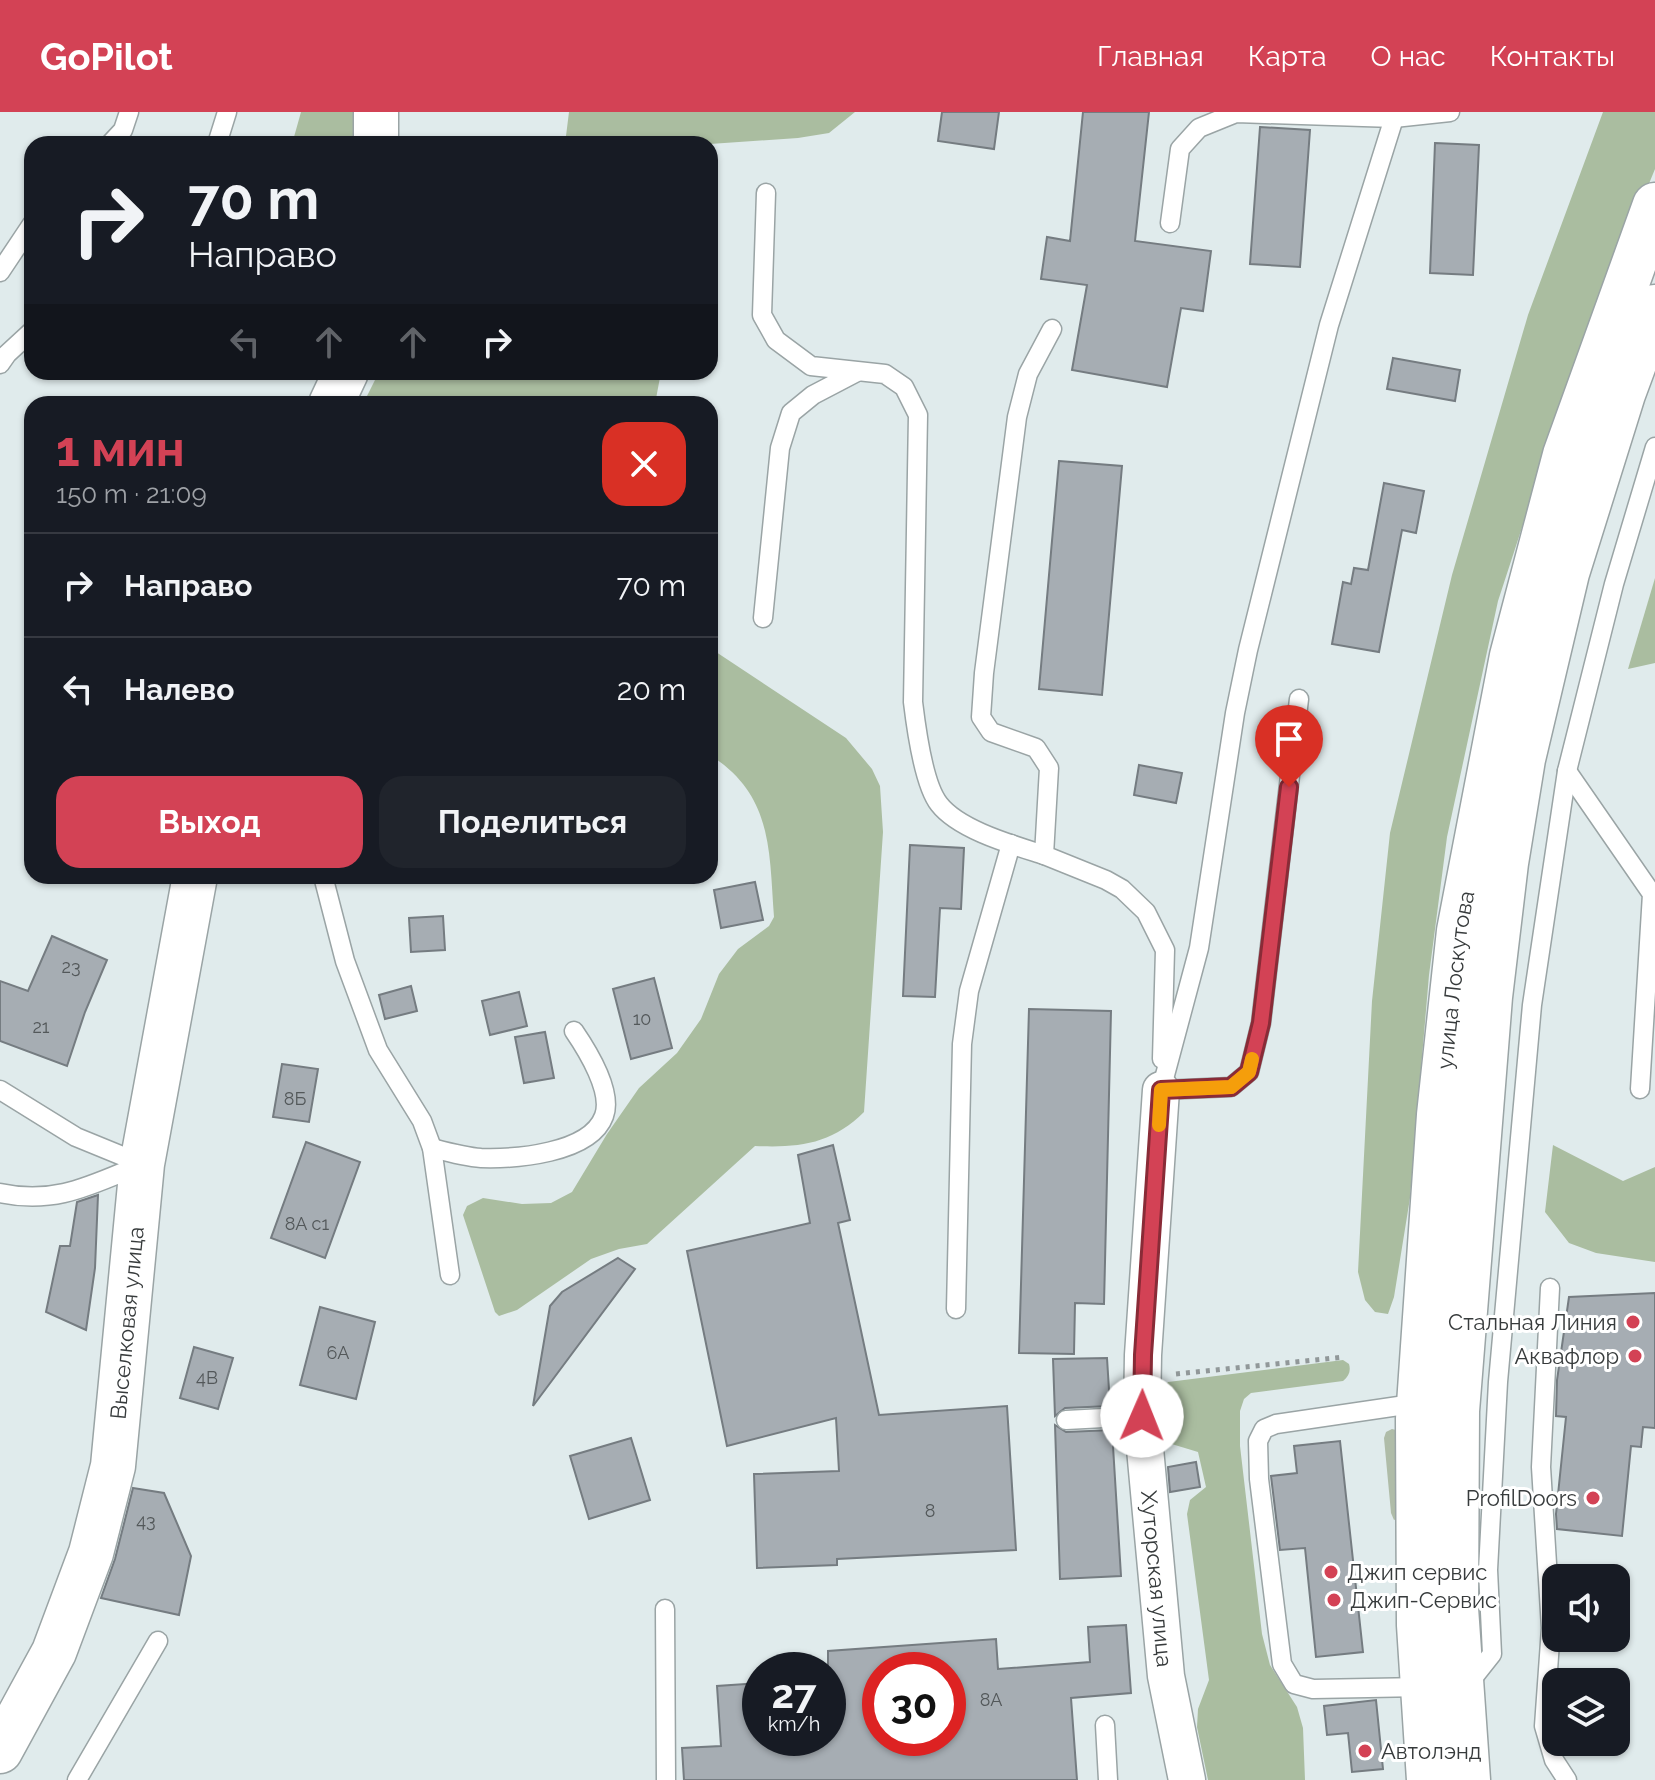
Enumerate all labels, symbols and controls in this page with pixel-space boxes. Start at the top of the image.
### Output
text: GoPilot [40,34,173,79]
text: Главная [1097,40,1204,73]
text: Карта [1248,40,1327,73]
text: О нас [1371,40,1446,73]
text: Контакты [1490,40,1615,73]
text: 70 m [188,166,319,232]
icon: right [56,168,160,272]
text: Направо [188,233,337,275]
icon: left [223,320,267,364]
icon: ahead [307,320,351,364]
icon: ahead [391,320,435,364]
icon: right [475,320,519,364]
text: 1 мин [56,421,185,477]
button: close [602,422,686,506]
text: 150 m · 21:09 [56,479,207,509]
icon: right [56,563,100,607]
text: Направо [124,568,253,603]
text: 70 m [616,568,686,603]
icon: left [56,667,100,711]
text: Налево [124,672,234,707]
text: 20 m [617,672,686,707]
pin [1255,705,1323,787]
icon: arrive [1267,717,1311,761]
button: Выход [56,776,363,868]
button: Поделиться [379,776,686,868]
street label: улица Лоскутова [1431,888,1479,1071]
house number: 23 [62,956,81,977]
house number: 10 [633,1008,651,1029]
house number: 21 [32,1016,50,1037]
house number: 8Б [284,1088,306,1109]
house number: 8А с1 [285,1213,329,1234]
street label: Выселковая улица [105,1225,149,1420]
place label: Стальная Линия [1448,1309,1617,1335]
marker: Стальная Линия [1624,1313,1642,1331]
house number: 6А [327,1342,349,1363]
place label: Аквафлор [1514,1343,1619,1369]
marker: Аквафлор [1626,1347,1644,1365]
house number: 4В [196,1367,218,1388]
position arrow [1100,1374,1184,1458]
place label: ProfilDoors [1466,1485,1577,1511]
street label: Хуторская улица [1136,1489,1178,1668]
marker: ProfilDoors [1584,1489,1602,1507]
house number: 8 [925,1500,935,1521]
house number: 43 [136,1510,156,1531]
place label: Джип сервис [1347,1559,1487,1585]
marker: Джип сервис [1322,1563,1340,1581]
map controls [1542,1564,1630,1756]
button: sound [1542,1564,1630,1652]
place label: Джип-Сервис [1350,1587,1497,1613]
marker: Джип-Сервис [1325,1591,1343,1609]
speed limit sign: 30 [862,1652,966,1756]
button: layers [1542,1668,1630,1756]
text: 27 [771,1670,816,1717]
house number: 8А [980,1689,1002,1710]
text: km/h [768,1712,820,1736]
place label: Автолэнд [1381,1738,1482,1764]
marker: Автолэнд [1356,1742,1374,1760]

